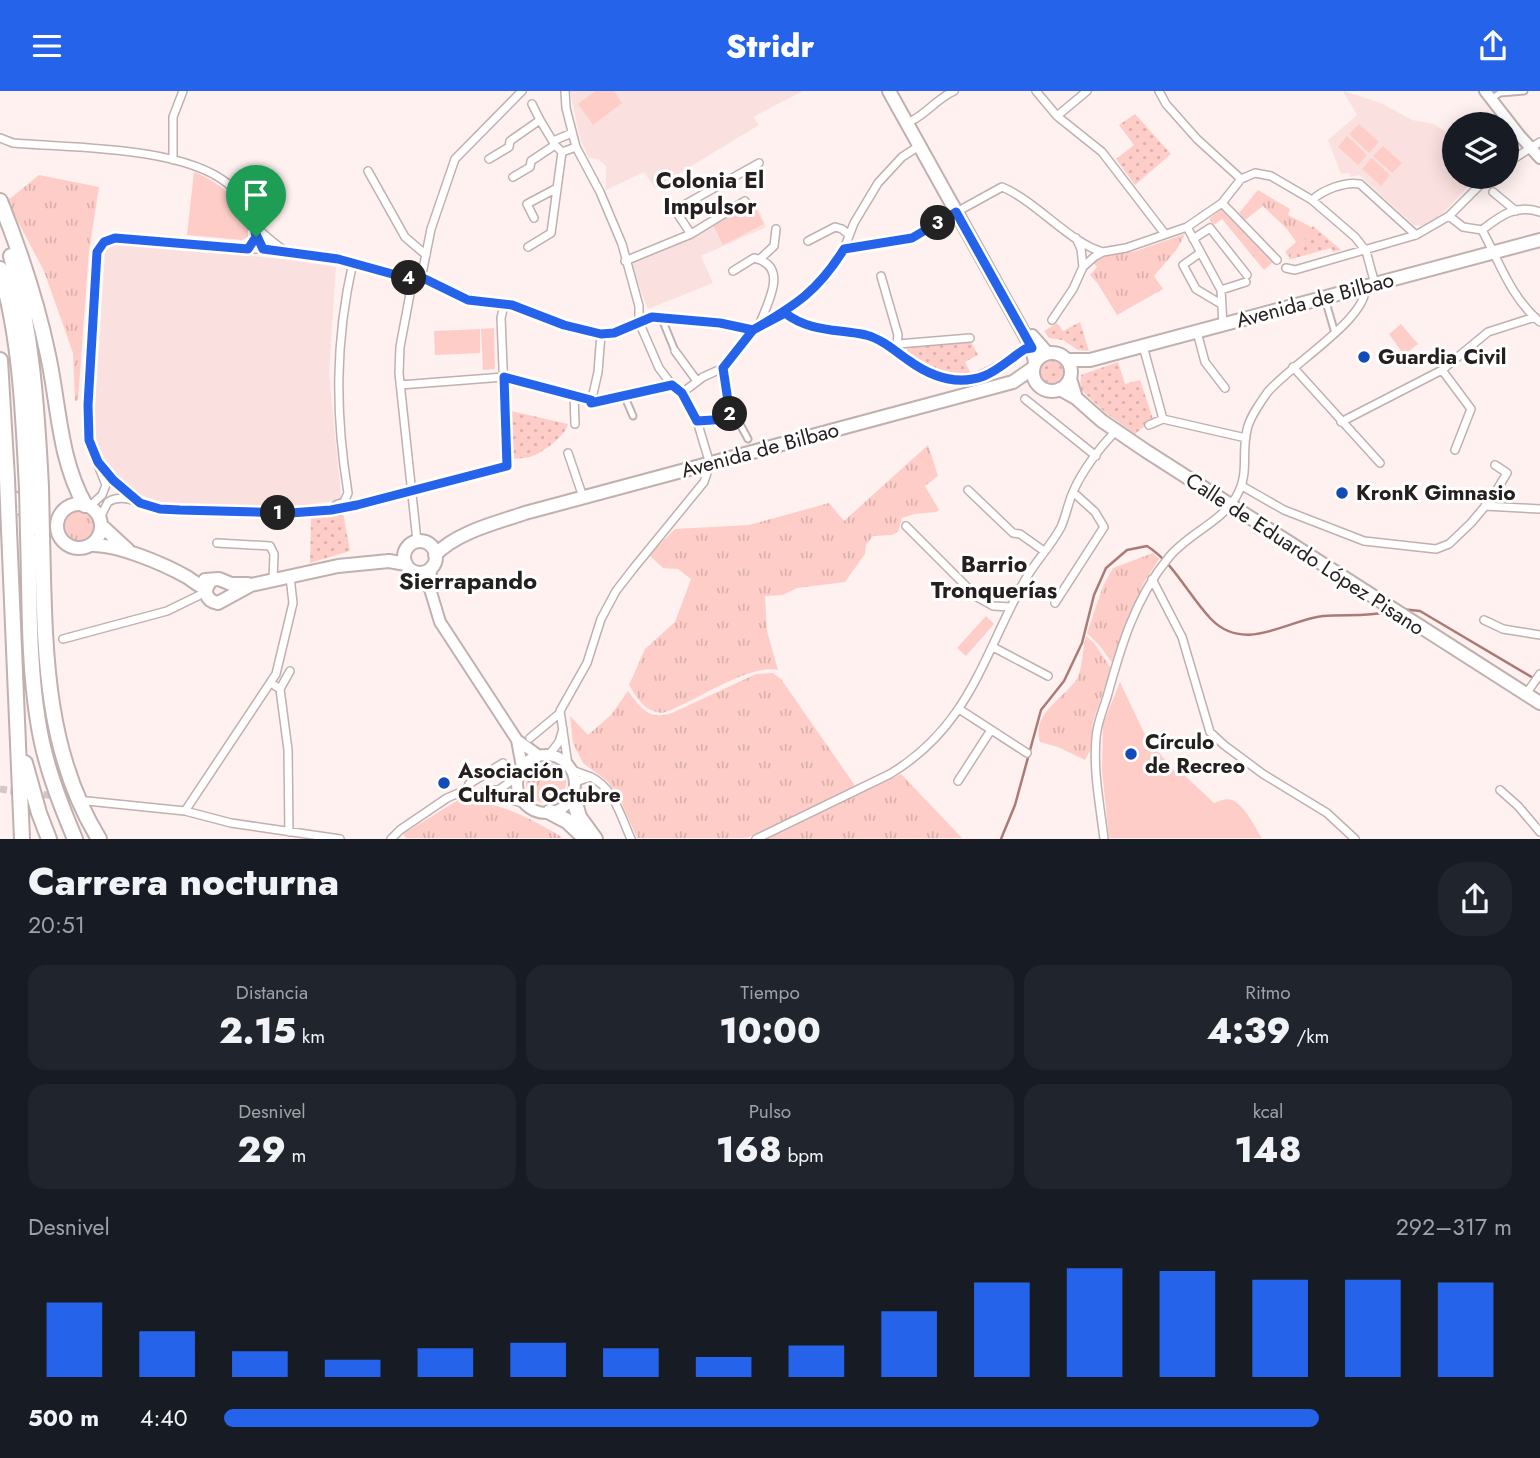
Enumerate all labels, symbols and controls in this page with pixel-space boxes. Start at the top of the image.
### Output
text: Stridr [726,23,814,69]
icon: menu [28,27,66,65]
icon: share [1474,27,1512,65]
map controls [1442,112,1519,189]
button: layers [1442,112,1519,189]
district label: Colonia El Impulsor [656,163,764,223]
pin [226,165,286,237]
icon: arrive [237,176,275,214]
pin: 3 [920,205,956,241]
text: 3 [932,209,943,236]
pin: 4 [392,261,426,295]
text: 4 [402,264,415,291]
street label: Avenida de Bilbao [1233,265,1397,335]
place label: Guardia Civil [1378,342,1507,372]
marker: Guardia Civil [1356,349,1372,365]
pin: 2 [712,397,748,431]
text: 2 [723,400,736,427]
street label: Avenida de Bilbao [678,415,842,485]
street label: Calle de Eduardo López Pisano [1180,465,1430,643]
place label: KronK Gimnasio [1356,478,1516,508]
marker: KronK Gimnasio [1334,485,1350,501]
pin: 1 [260,495,296,531]
text: 1 [273,499,282,526]
district label: Barrio Tronquerías [931,547,1057,607]
district label: Sierrapando [399,563,537,598]
place label: Círculo de Recreo [1145,727,1245,781]
marker: Círculo de Recreo [1123,746,1139,762]
place label: Asociación Cultural Octubre [457,756,621,810]
marker: Asociación Cultural Octubre [436,775,452,791]
text: Carrera nocturna [28,854,339,909]
button: share [1438,862,1512,936]
text: 20:51 [28,908,85,942]
text: Distancia [236,979,308,1006]
text: Tiempo [740,979,800,1006]
text: Ritmo [1245,979,1291,1006]
text: 2.15 [219,1006,296,1056]
text: 10:00 [719,1006,821,1056]
text: 4:39 [1207,1006,1291,1056]
text: km [296,1023,325,1050]
text: /km [1291,1023,1329,1050]
text: Desnivel [238,1098,306,1125]
text: Pulso [749,1098,791,1125]
text: kcal [1253,1098,1283,1125]
text: 29 [238,1125,286,1175]
text: 168 [716,1125,782,1175]
text: 148 [1235,1125,1301,1175]
text: m [286,1142,306,1169]
text: bpm [782,1142,824,1169]
text: Desnivel [28,1210,110,1244]
text: 292–317 m [1396,1210,1512,1244]
text: 500 m [28,1401,99,1435]
text: 4:40 [140,1401,188,1435]

